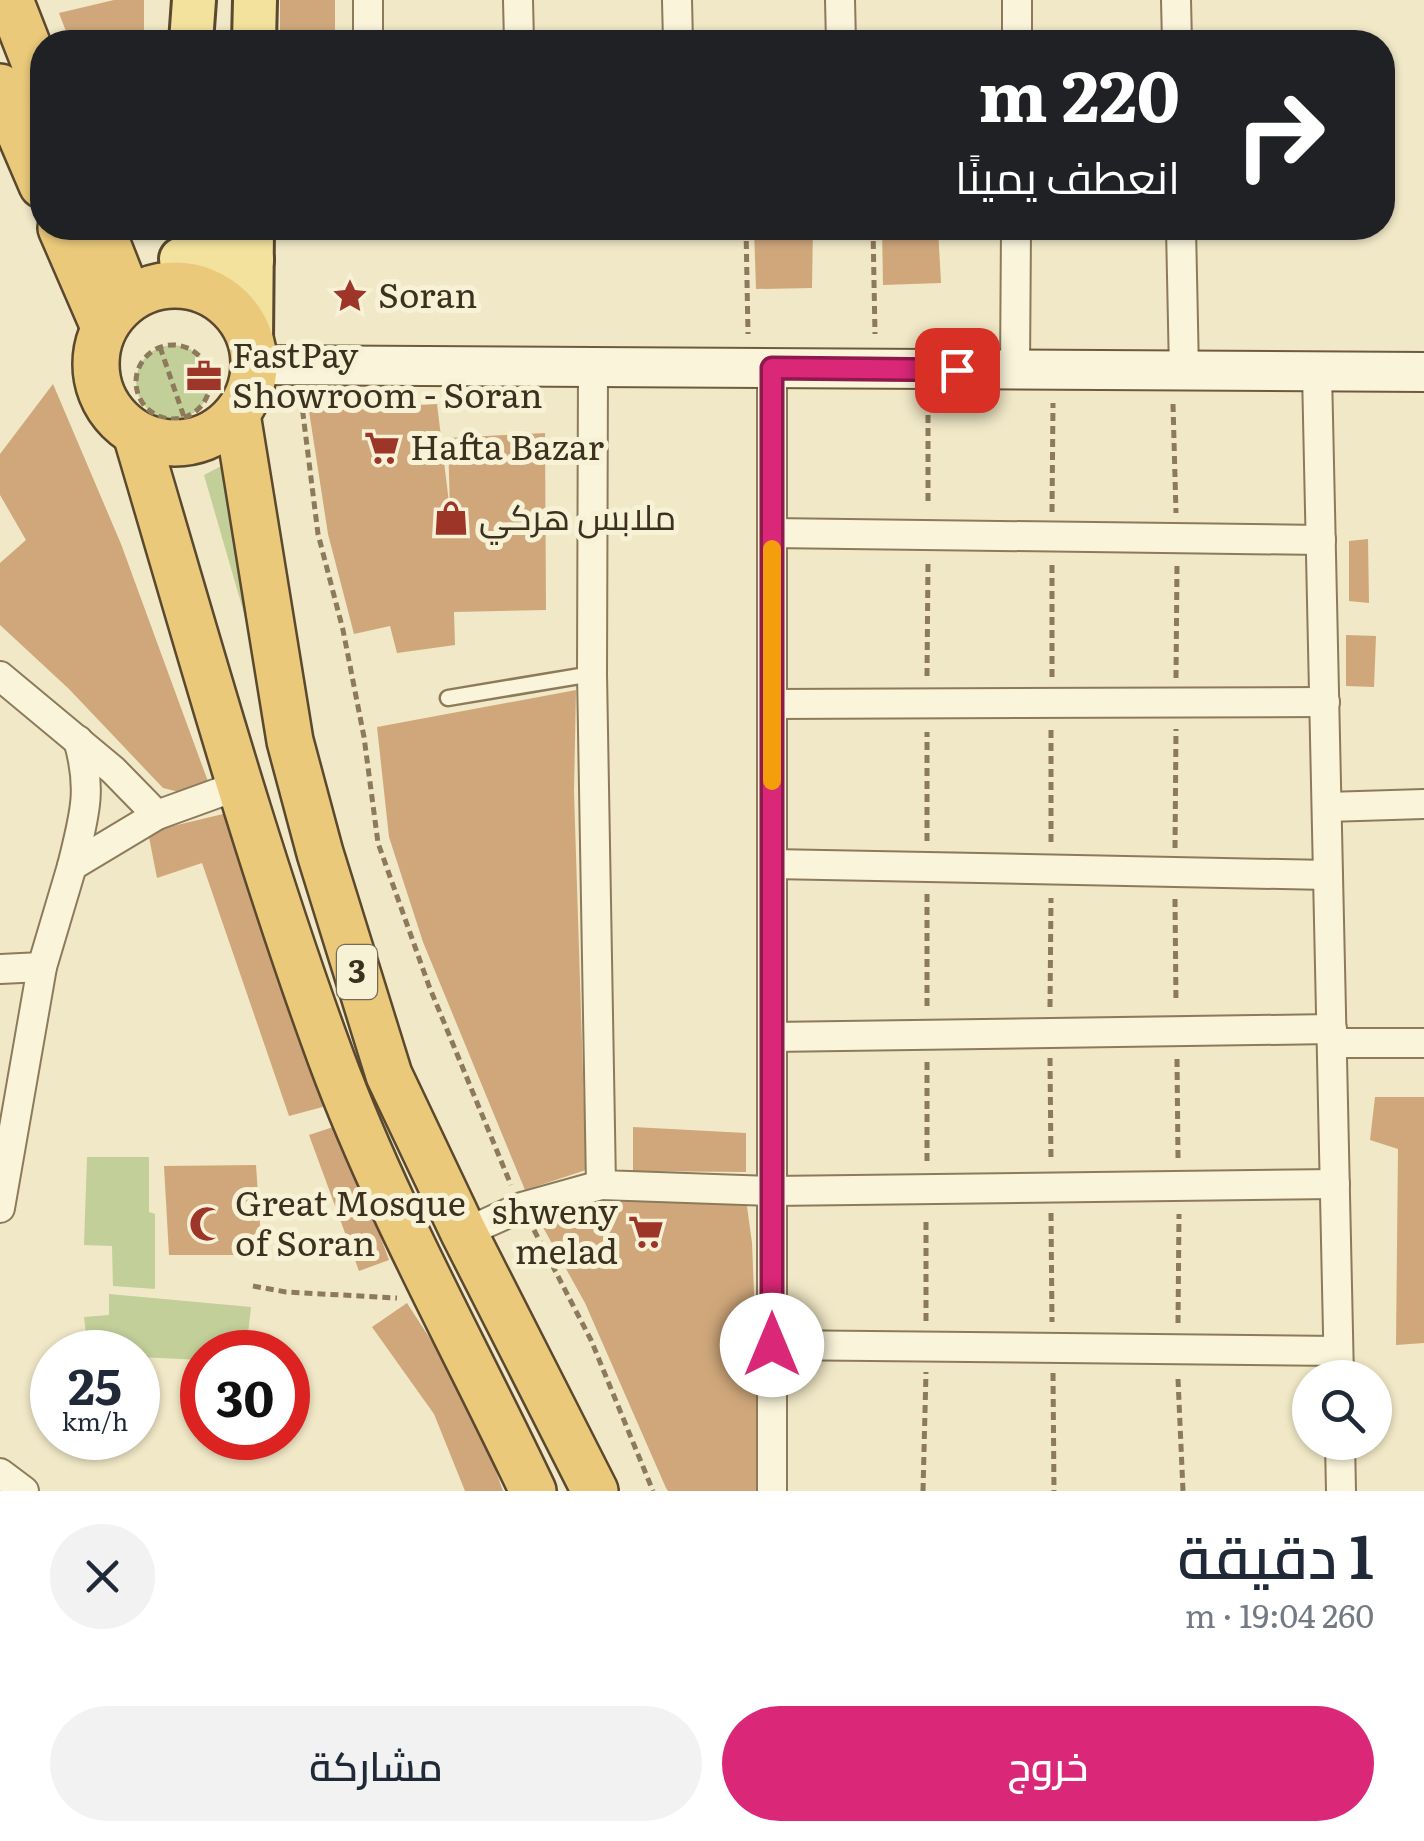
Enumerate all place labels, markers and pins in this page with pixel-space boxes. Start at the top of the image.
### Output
place label: Soran [378,267,477,319]
place icon: Soran [331,277,369,315]
place label: FastPay Showroom - Soran [232,327,543,419]
pin [915,328,1000,413]
office icon: FastPay Showroom - Soran [185,357,223,395]
place label: Hafta Bazar [410,419,604,471]
supermarket icon: Hafta Bazar [363,429,401,467]
place label: ملابس هركي [479,489,676,545]
shop icon: ملابس هركي [432,499,470,537]
place label: Great Mosque of Soran [235,1175,466,1267]
place label: shweny melad [492,1183,619,1275]
mosque icon: Great Mosque of Soran [188,1205,226,1243]
supermarket icon: shweny melad [627,1213,665,1251]

